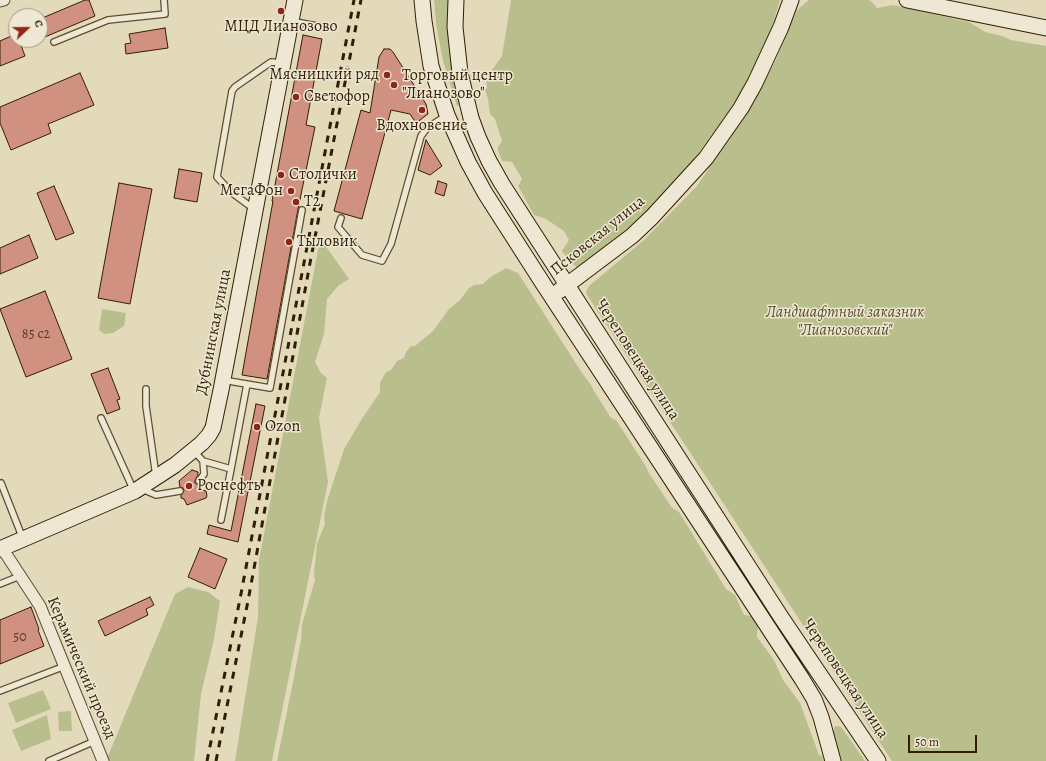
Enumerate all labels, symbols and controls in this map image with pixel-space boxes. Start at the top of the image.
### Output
marker: МЦД Лианозово [276,6,286,16]
north arrow [8,8,48,48]
place label: МЦД Лианозово [224,17,338,37]
text: С [30,18,47,30]
place label: Мясницкий ряд [269,65,379,85]
place label: Торговый центр "Лианозово" [402,66,513,104]
marker: Мясницкий ряд [382,70,392,80]
marker: Торговый центр "Лианозово" [389,80,399,90]
place label: Светофор [304,87,370,107]
marker: Светофор [291,92,301,102]
marker: Вдохновение [417,105,427,115]
place label: Вдохновение [376,116,468,136]
place label: Столички [289,165,357,185]
marker: Столички [276,170,286,180]
place label: МегаФон [220,181,283,201]
marker: МегаФон [286,186,296,196]
place label: T2 [304,192,320,212]
street label: Псковская улица [547,192,649,280]
marker: T2 [291,197,301,207]
place label: Тыловик [297,232,357,252]
marker: Тыловик [284,237,294,247]
street label: Дубнинская улица [192,267,236,397]
street label: Череповецкая улица [591,296,683,424]
park label: Ландшафтный заказник "Лианозовский" [766,303,924,341]
house number: 85 с2 [22,327,50,343]
place label: Ozon [265,417,300,437]
marker: Ozon [252,422,262,432]
place label: Роснефть [197,476,261,496]
marker: Роснефть [184,481,194,491]
street label: Керамический проезд [42,594,120,742]
street label: Череповецкая улица [798,615,892,743]
house number: 50 [13,630,27,646]
scale bar [910,727,979,753]
text: 50 m [915,734,939,750]

